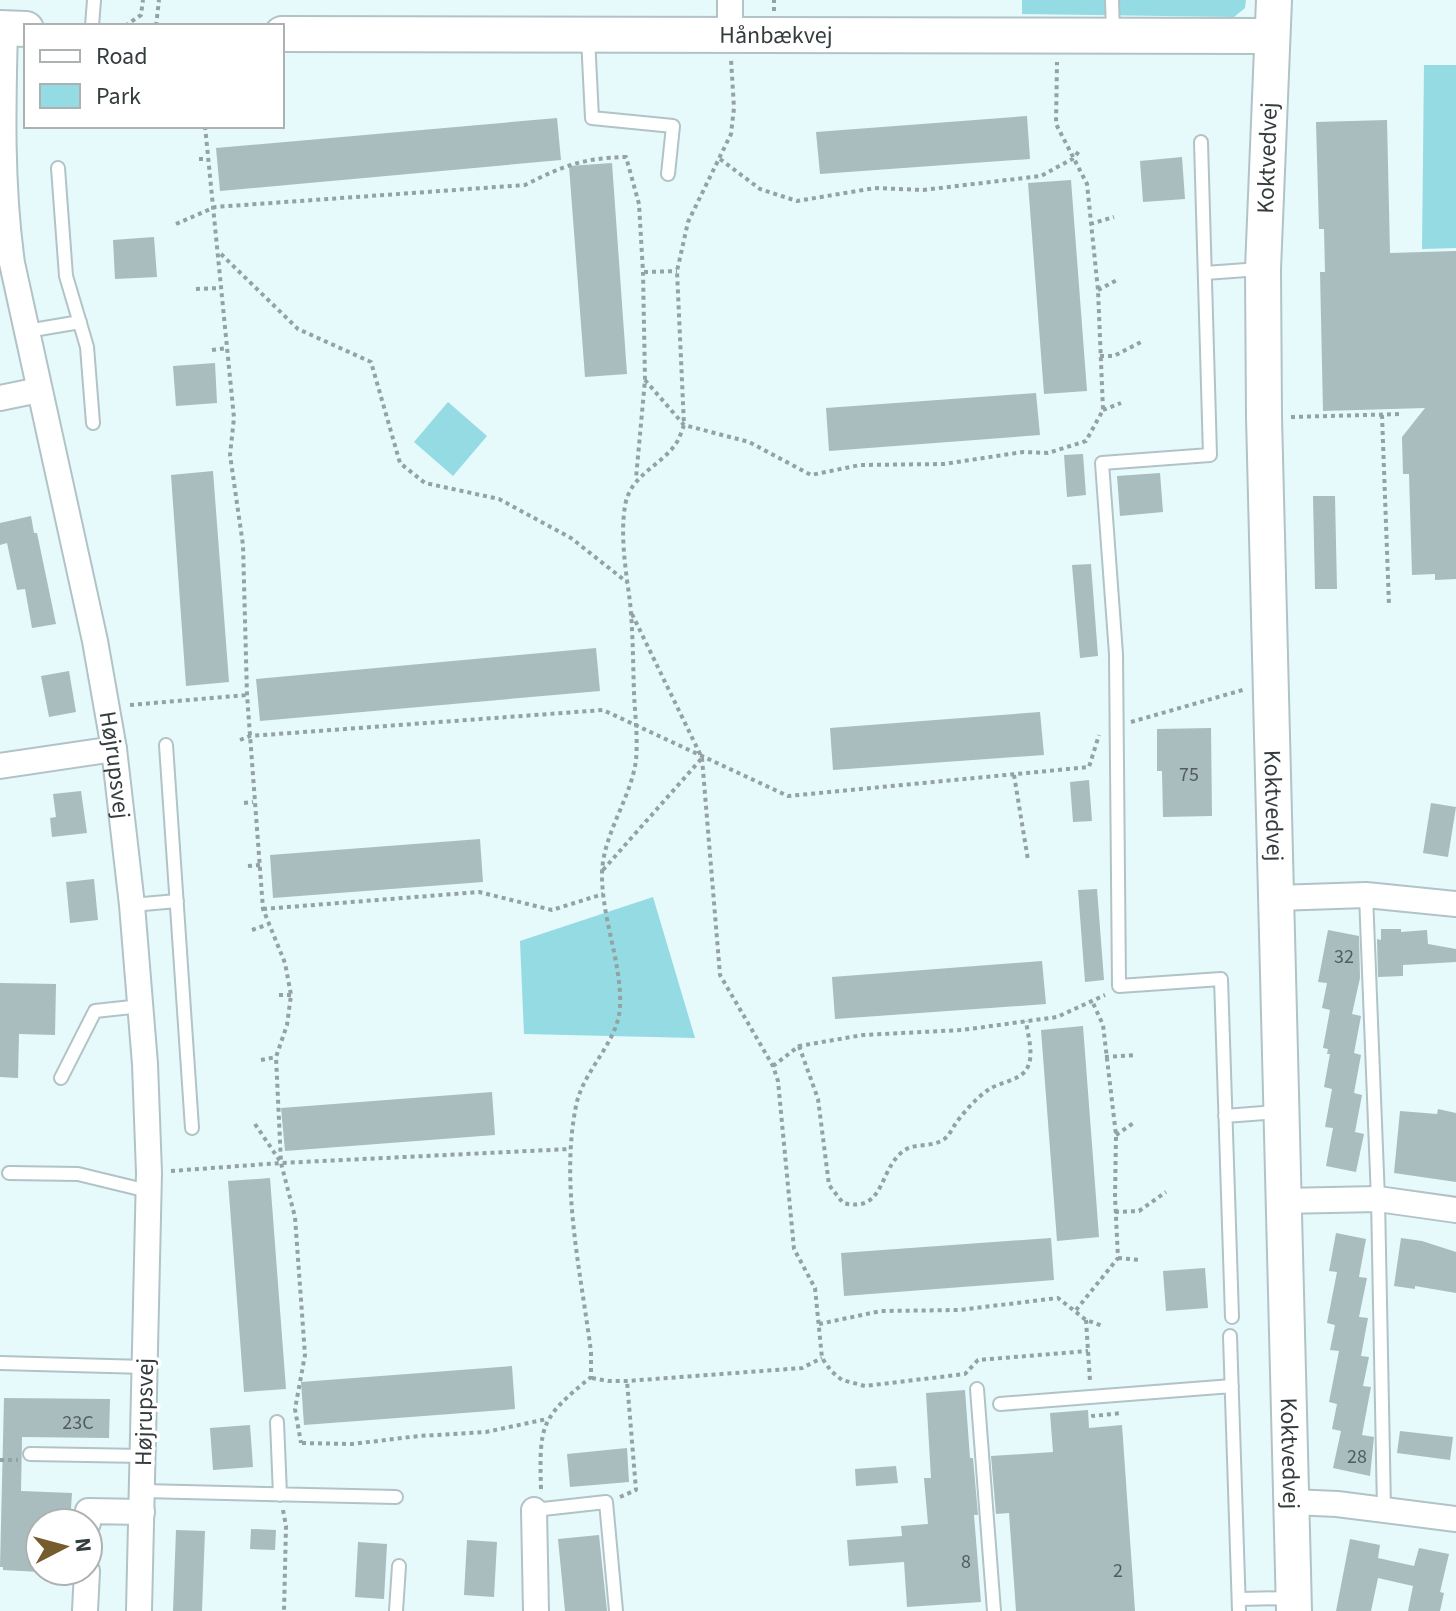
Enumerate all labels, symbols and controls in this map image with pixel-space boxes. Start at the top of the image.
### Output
street label: Hånbækvej [719,18,833,53]
legend [24,24,284,128]
text: Road [96,39,148,74]
text: Park [96,79,141,114]
street label: Koktvedvej [1248,102,1287,214]
street label: Højrupsvej [90,708,139,821]
street label: Koktvedvej [1254,749,1292,862]
house number: 75 [1179,761,1199,789]
house number: 32 [1334,943,1354,971]
street label: Højrupsvej [126,1358,163,1466]
street label: Koktvedvej [1271,1397,1308,1510]
house number: 23C [62,1409,94,1437]
house number: 28 [1347,1443,1367,1471]
north arrow [24,1507,104,1587]
text: N [66,1536,100,1554]
house number: 8 [961,1548,971,1576]
house number: 2 [1113,1557,1123,1585]

